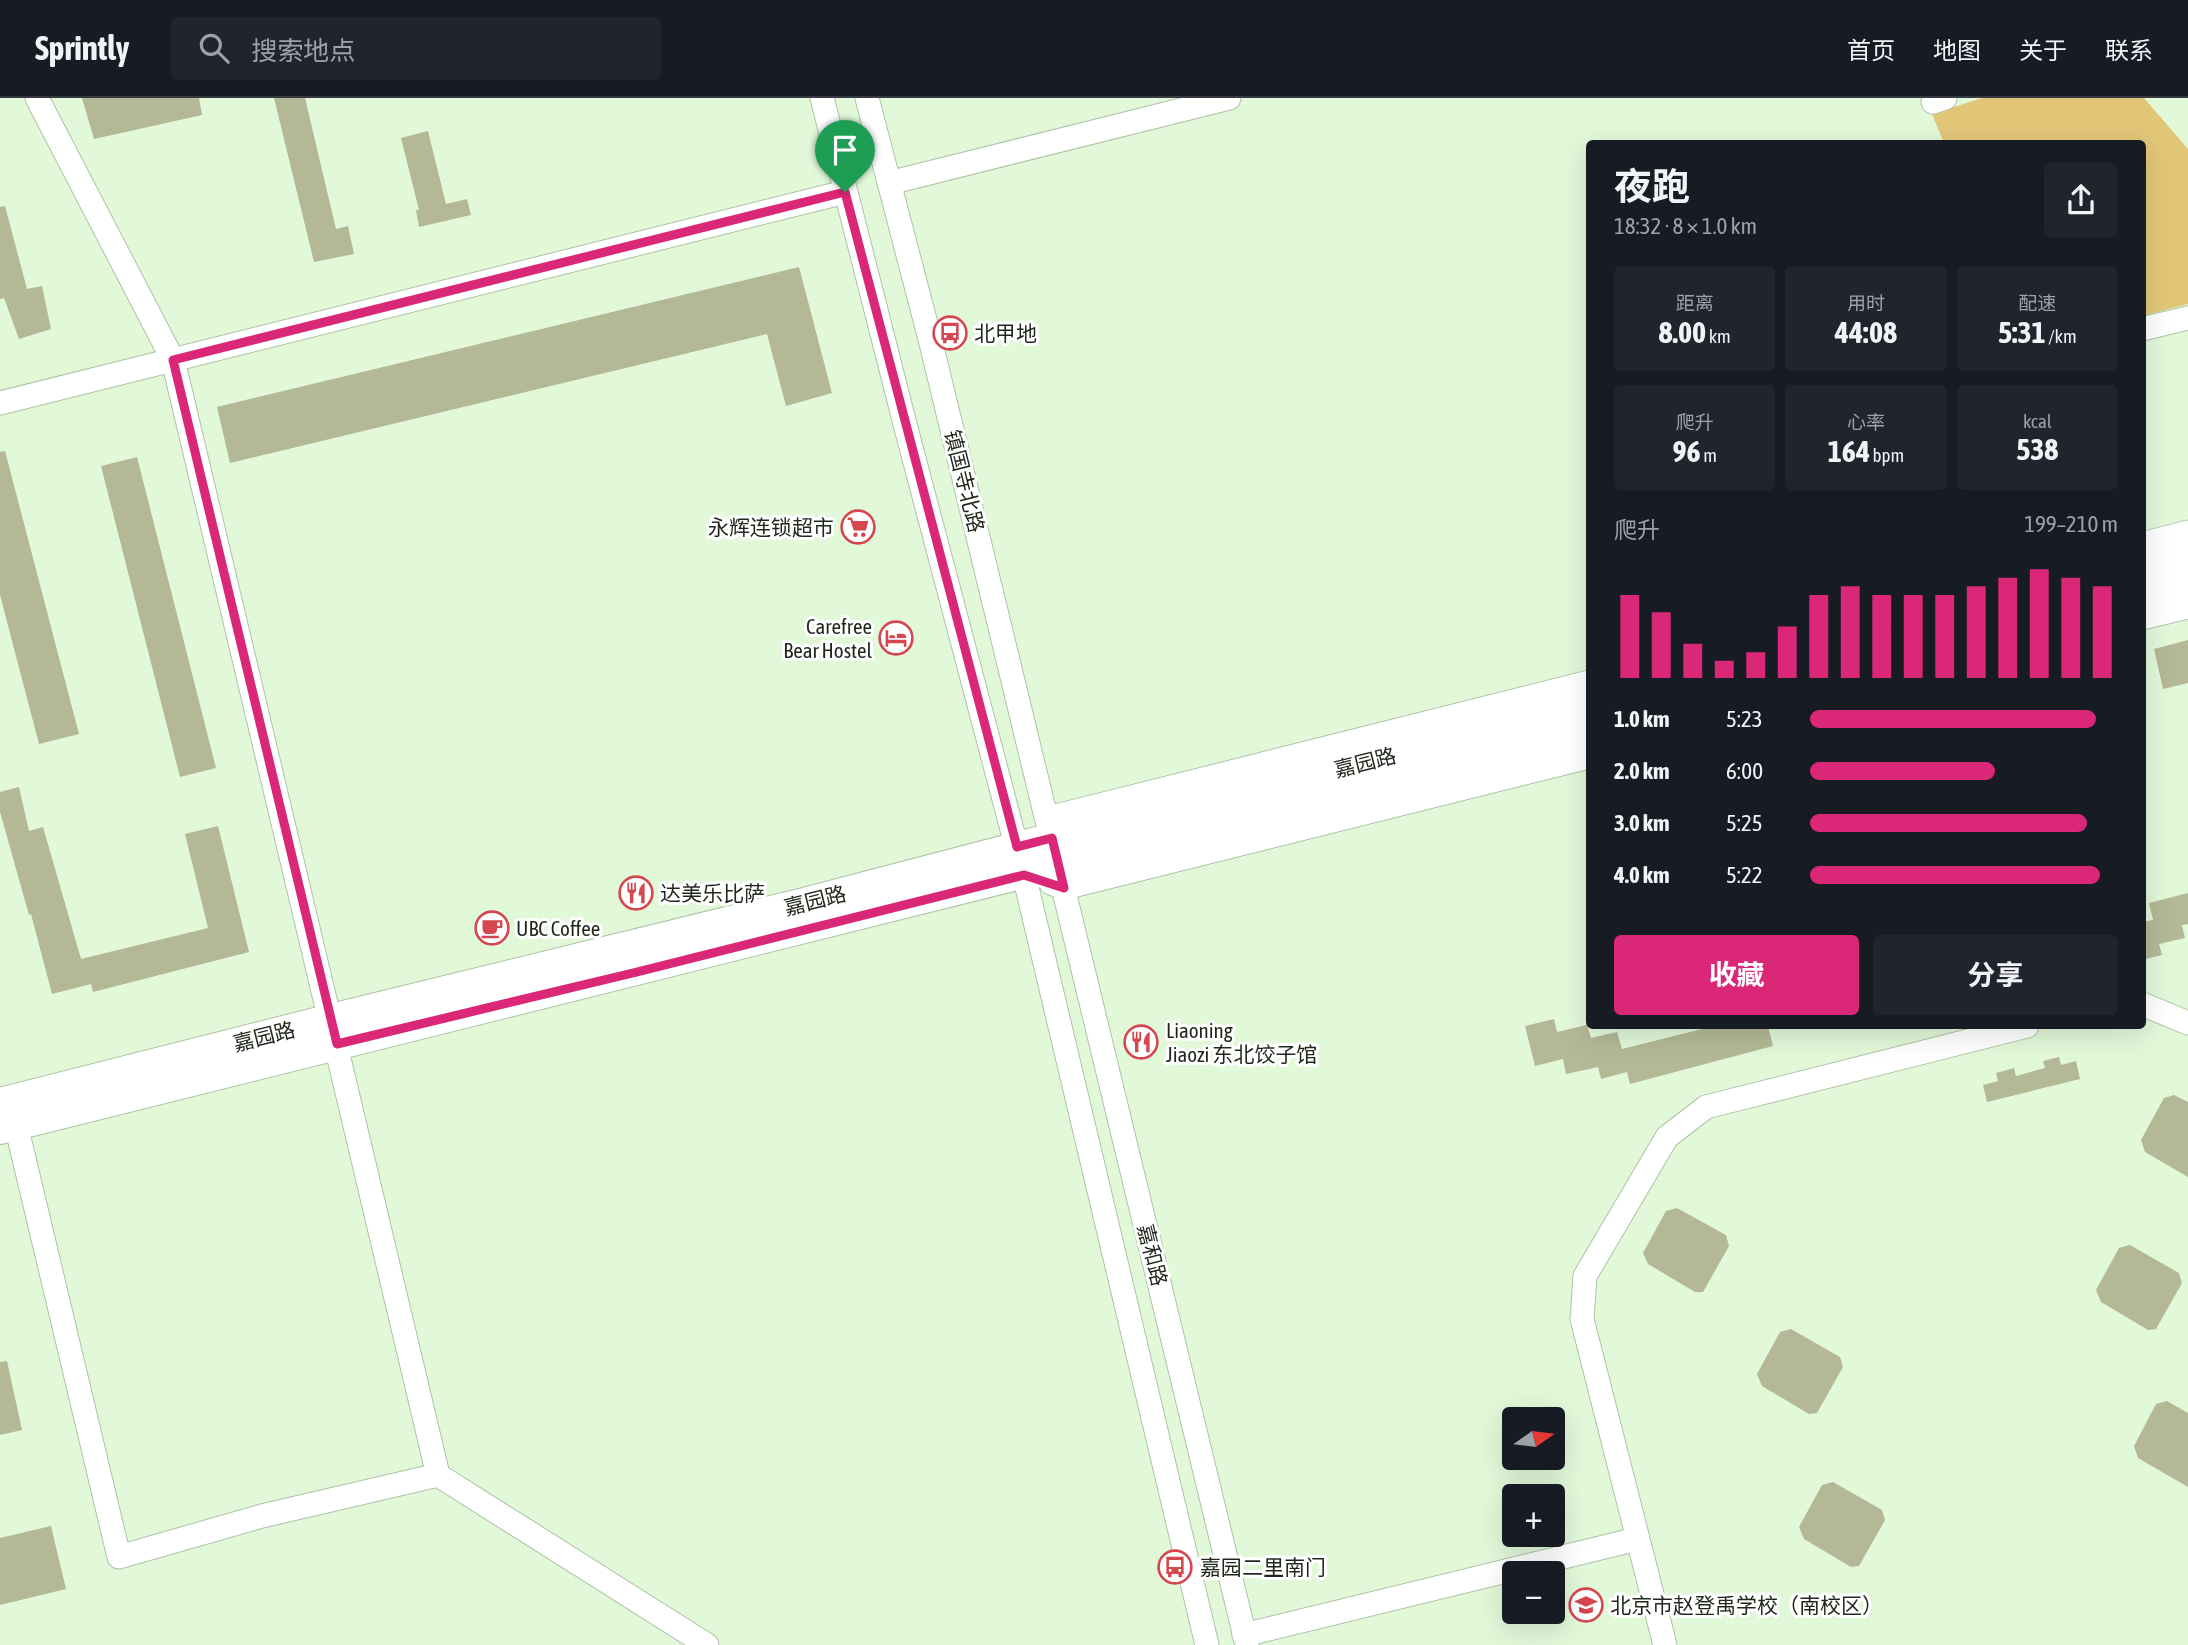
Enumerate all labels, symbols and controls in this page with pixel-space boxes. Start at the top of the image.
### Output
search box [171,17,661,80]
text: Sprintly [35,29,129,67]
icon: search [195,29,233,67]
text: 搜索地点 [251,36,355,66]
text: 首页 [1847,37,1895,64]
text: 地图 [1933,37,1981,64]
text: 关于 [2019,37,2067,64]
text: 联系 [2105,37,2153,64]
pin [815,120,875,192]
icon: arrive [826,131,864,169]
button: share [2044,163,2118,237]
text: 夜跑 [1614,165,1690,208]
text: 18:32 · 8 × 1.0 km [1614,213,1757,239]
text: 距离 [1676,292,1714,314]
text: 用时 [1847,292,1885,314]
text: 配速 [2018,292,2056,314]
bus stop icon: 北甲地 [931,314,969,352]
text: 8.00 [1659,315,1706,349]
text: 44:08 [1835,315,1897,349]
text: 5:31 [1998,315,2046,349]
place label: 北甲地 [974,321,1037,345]
text: km [1706,325,1731,347]
text: /km [2046,325,2077,347]
text: kcal [2023,410,2052,432]
text: 爬升 [1676,411,1714,433]
text: 心率 [1847,411,1885,433]
street label: 镇国寺北路 [941,427,989,535]
text: 538 [2016,432,2058,466]
text: 96 [1672,434,1701,468]
text: 164 [1828,434,1870,468]
text: m [1701,444,1717,466]
text: bpm [1870,444,1904,466]
supermarket icon: 永辉连锁超市 [839,508,877,546]
text: 199–210 m [2024,511,2118,537]
place label: 永辉连锁超市 [708,515,834,539]
text: 爬升 [1614,517,1660,543]
place label: Carefree Bear Hostel [783,614,872,662]
hotel icon: Carefree Bear Hostel [877,619,915,657]
text: 1.0 km [1614,706,1670,732]
text: 5:23 [1726,706,1763,732]
street label: 嘉园路 [1332,743,1398,781]
text: 2.0 km [1614,758,1670,784]
text: 6:00 [1726,758,1763,784]
text: 3.0 km [1614,810,1670,836]
text: 5:25 [1726,810,1763,836]
text: 4.0 km [1614,862,1670,888]
text: 5:22 [1726,862,1763,888]
restaurant icon: 达美乐比萨 [617,874,655,912]
place label: 达美乐比萨 [660,881,765,905]
street label: 嘉园路 [782,881,848,919]
cafe icon: UBC Coffee [473,909,511,947]
place label: UBC Coffee [516,916,600,940]
button: 收藏 [1614,935,1859,1015]
button: 分享 [1873,935,2118,1015]
street label: 嘉园路 [231,1017,297,1055]
place label: Liaoning Jiaozi 东北饺子馆 [1166,1018,1317,1066]
restaurant icon: Liaoning Jiaozi 东北饺子馆 [1122,1023,1160,1061]
street label: 嘉和路 [1134,1222,1172,1288]
north arrow [1502,1407,1564,1470]
map controls [1502,1407,1565,1624]
button: + [1502,1484,1565,1547]
bus stop icon: 嘉园二里南门 [1156,1548,1194,1586]
place label: 嘉园二里南门 [1200,1555,1326,1579]
button: − [1502,1561,1565,1624]
school or university icon: 北京市赵登禹学校（南校区） [1567,1586,1605,1624]
place label: 北京市赵登禹学校（南校区） [1610,1593,1883,1617]

